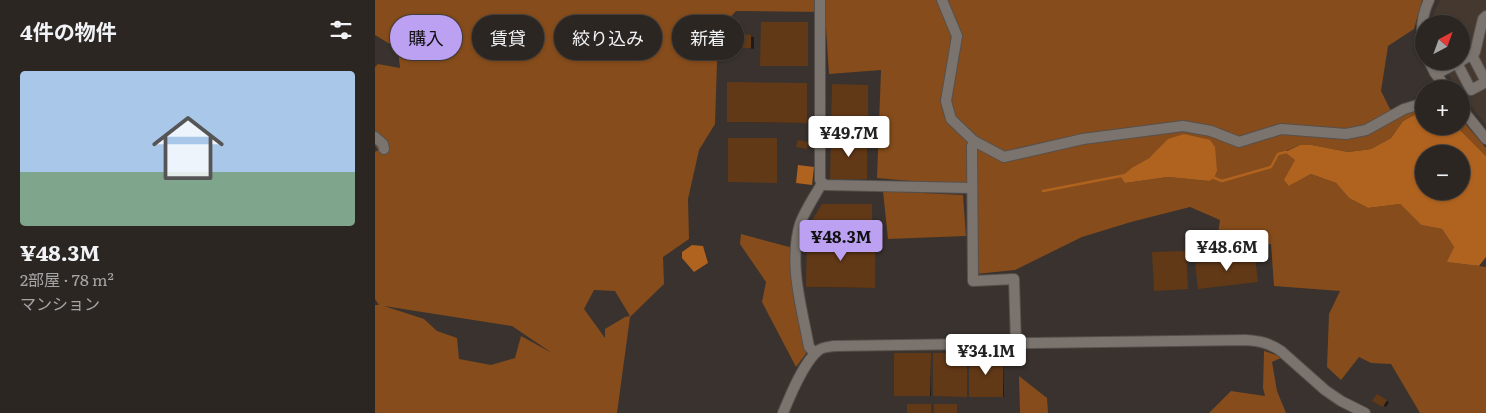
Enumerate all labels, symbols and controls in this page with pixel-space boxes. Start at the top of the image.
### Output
text: 4件の物件 [20,15,117,46]
chip: 購入 [390,15,462,60]
chip: 賃貸 [472,15,544,60]
chip: 絞り込み [554,15,662,60]
chip: 新着 [672,15,744,60]
north arrow [1415,15,1470,70]
map controls [1415,15,1470,200]
icon: filters [327,16,355,44]
button: + [1415,80,1470,135]
icon: home [143,103,233,193]
pin: ¥49.7M [808,116,890,158]
text: ¥49.7M [819,120,879,144]
button: − [1415,145,1470,200]
pin: ¥48.3M [800,220,882,262]
text: ¥48.3M [811,224,872,248]
pin: ¥48.6M [1186,230,1268,272]
text: ¥48.6M [1196,234,1258,258]
text: ¥48.3M [20,236,100,267]
text: 2部屋 · 78 m² [20,267,114,291]
text: マンション [20,291,100,315]
pin: ¥34.1M [945,334,1027,376]
text: ¥34.1M [957,338,1015,362]

